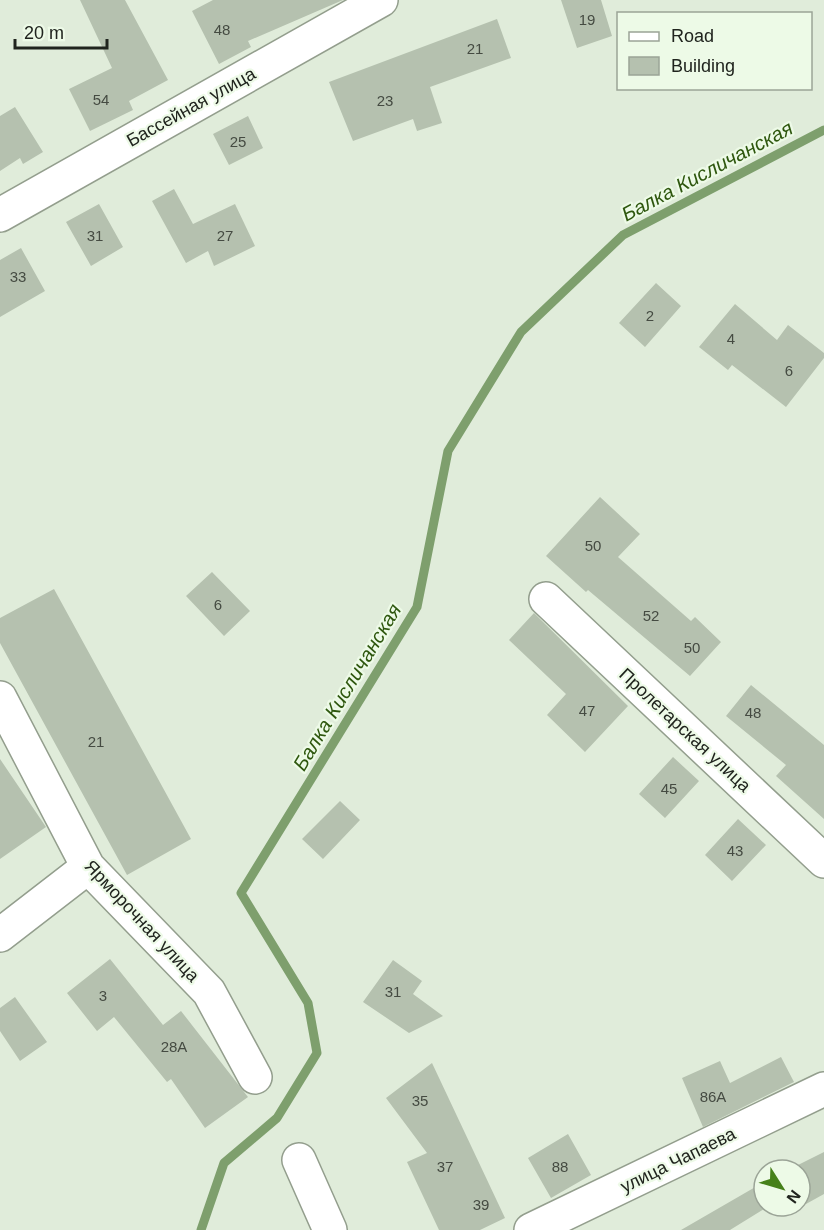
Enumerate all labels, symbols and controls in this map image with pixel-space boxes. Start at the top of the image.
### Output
house number: 19 [579,11,595,28]
scale bar [15,12,106,50]
legend [617,12,812,90]
house number: 48 [214,21,230,38]
text: 20 m [24,23,64,43]
text: Road [671,26,714,46]
house number: 21 [467,40,483,57]
text: Building [671,56,735,76]
street label: Бассейная улица [123,63,260,151]
house number: 54 [93,91,109,108]
house number: 23 [377,92,393,109]
water label: Балка Кисличанская [618,116,796,225]
house number: 25 [230,133,246,150]
house number: 31 [87,227,103,244]
house number: 27 [217,227,233,244]
house number: 33 [10,268,26,285]
house number: 2 [646,307,654,324]
house number: 4 [727,330,735,347]
house number: 6 [785,362,793,379]
house number: 50 [585,537,601,554]
house number: 6 [214,596,222,613]
water label: Балка Кисличанская [289,599,406,774]
house number: 52 [643,607,659,624]
house number: 50 [684,639,700,656]
street label: Пролетарская улица [615,664,755,797]
house number: 47 [579,702,595,719]
house number: 48 [745,704,761,721]
house number: 21 [88,733,104,750]
house number: 45 [661,780,677,797]
house number: 43 [727,842,743,859]
street label: Ярморочная улица [81,856,204,987]
house number: 31 [385,983,401,1000]
house number: 3 [99,987,107,1004]
house number: 28А [161,1038,187,1055]
house number: 86А [700,1088,726,1105]
house number: 35 [412,1092,428,1109]
street label: улица Чапаева [617,1123,740,1197]
house number: 37 [437,1158,453,1175]
house number: 88 [552,1158,568,1175]
north arrow [752,1158,812,1218]
text: N [783,1187,804,1206]
house number: 39 [473,1196,489,1213]

